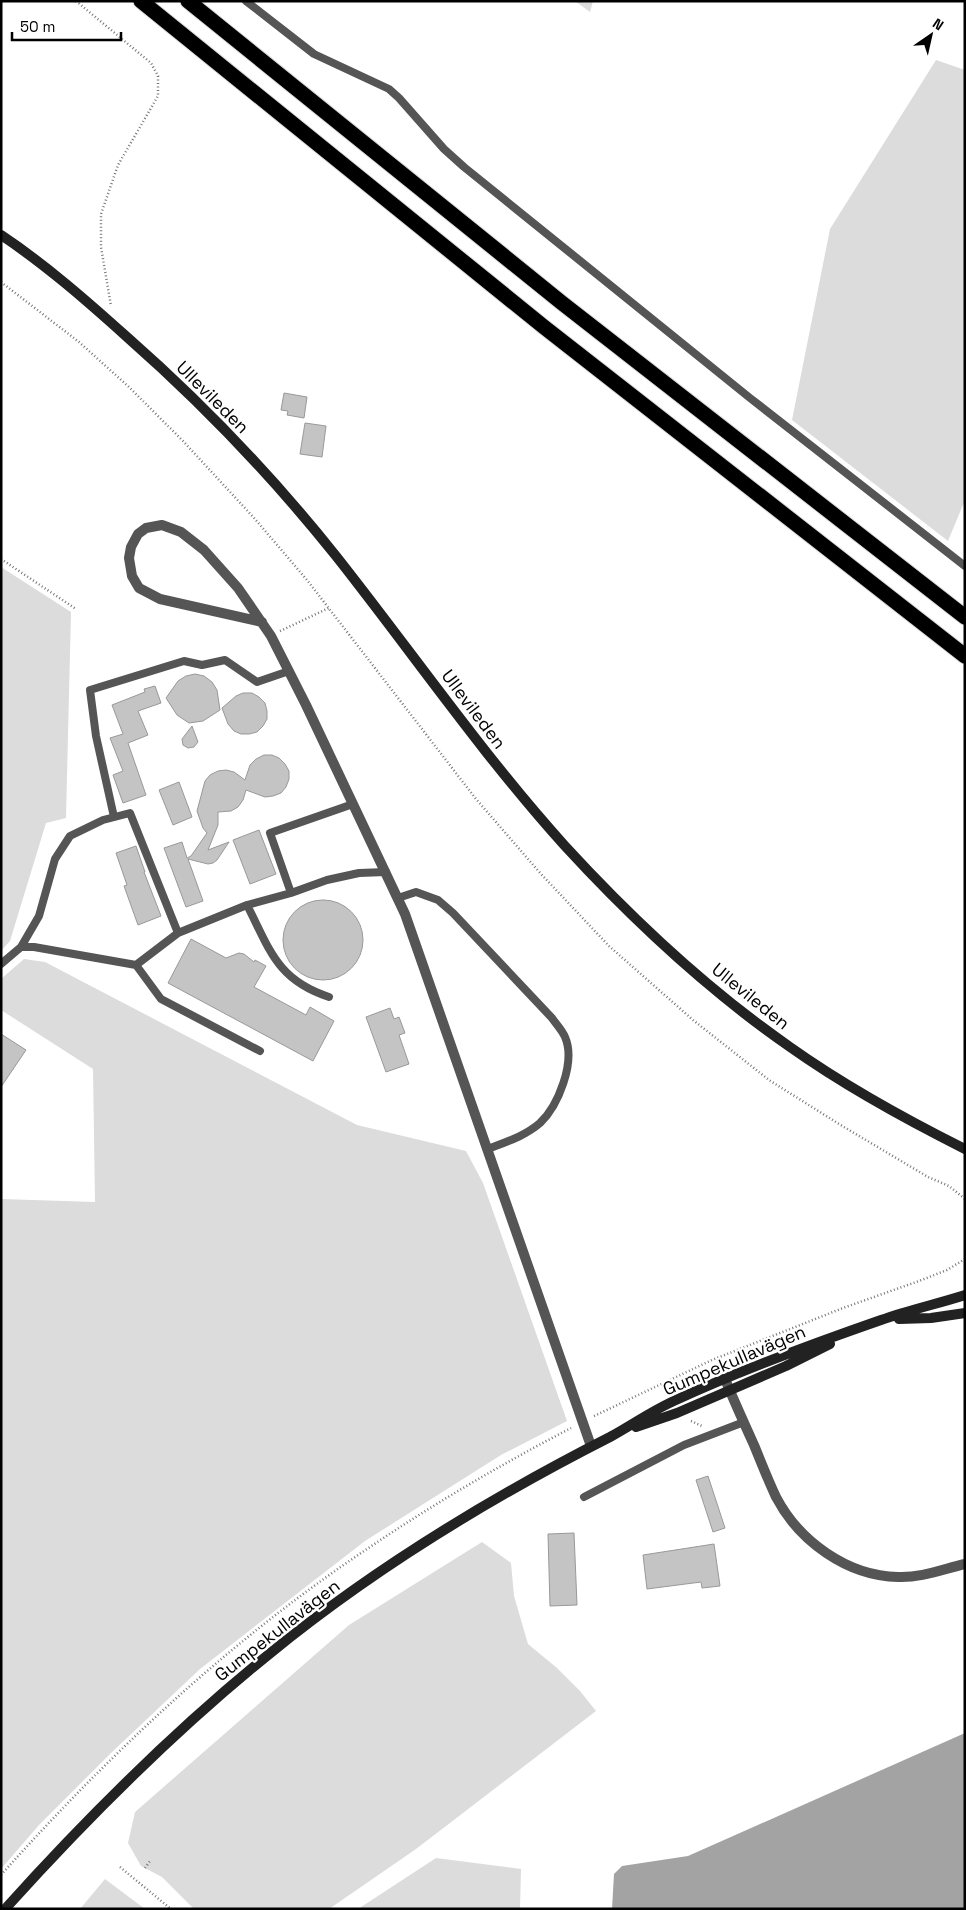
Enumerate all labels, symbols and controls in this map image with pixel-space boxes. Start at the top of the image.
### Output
scale bar [12,10,121,42]
north arrow [906,10,956,60]
text: N [929,14,947,34]
text: 50 m [20,17,55,36]
street label: Ullevileden [172,356,254,438]
street label: Ullevileden [437,665,511,753]
street label: Ullevileden [707,958,795,1034]
street label: Gumpekullavägen [659,1320,809,1400]
street label: Gumpekullavägen [210,1574,344,1686]

